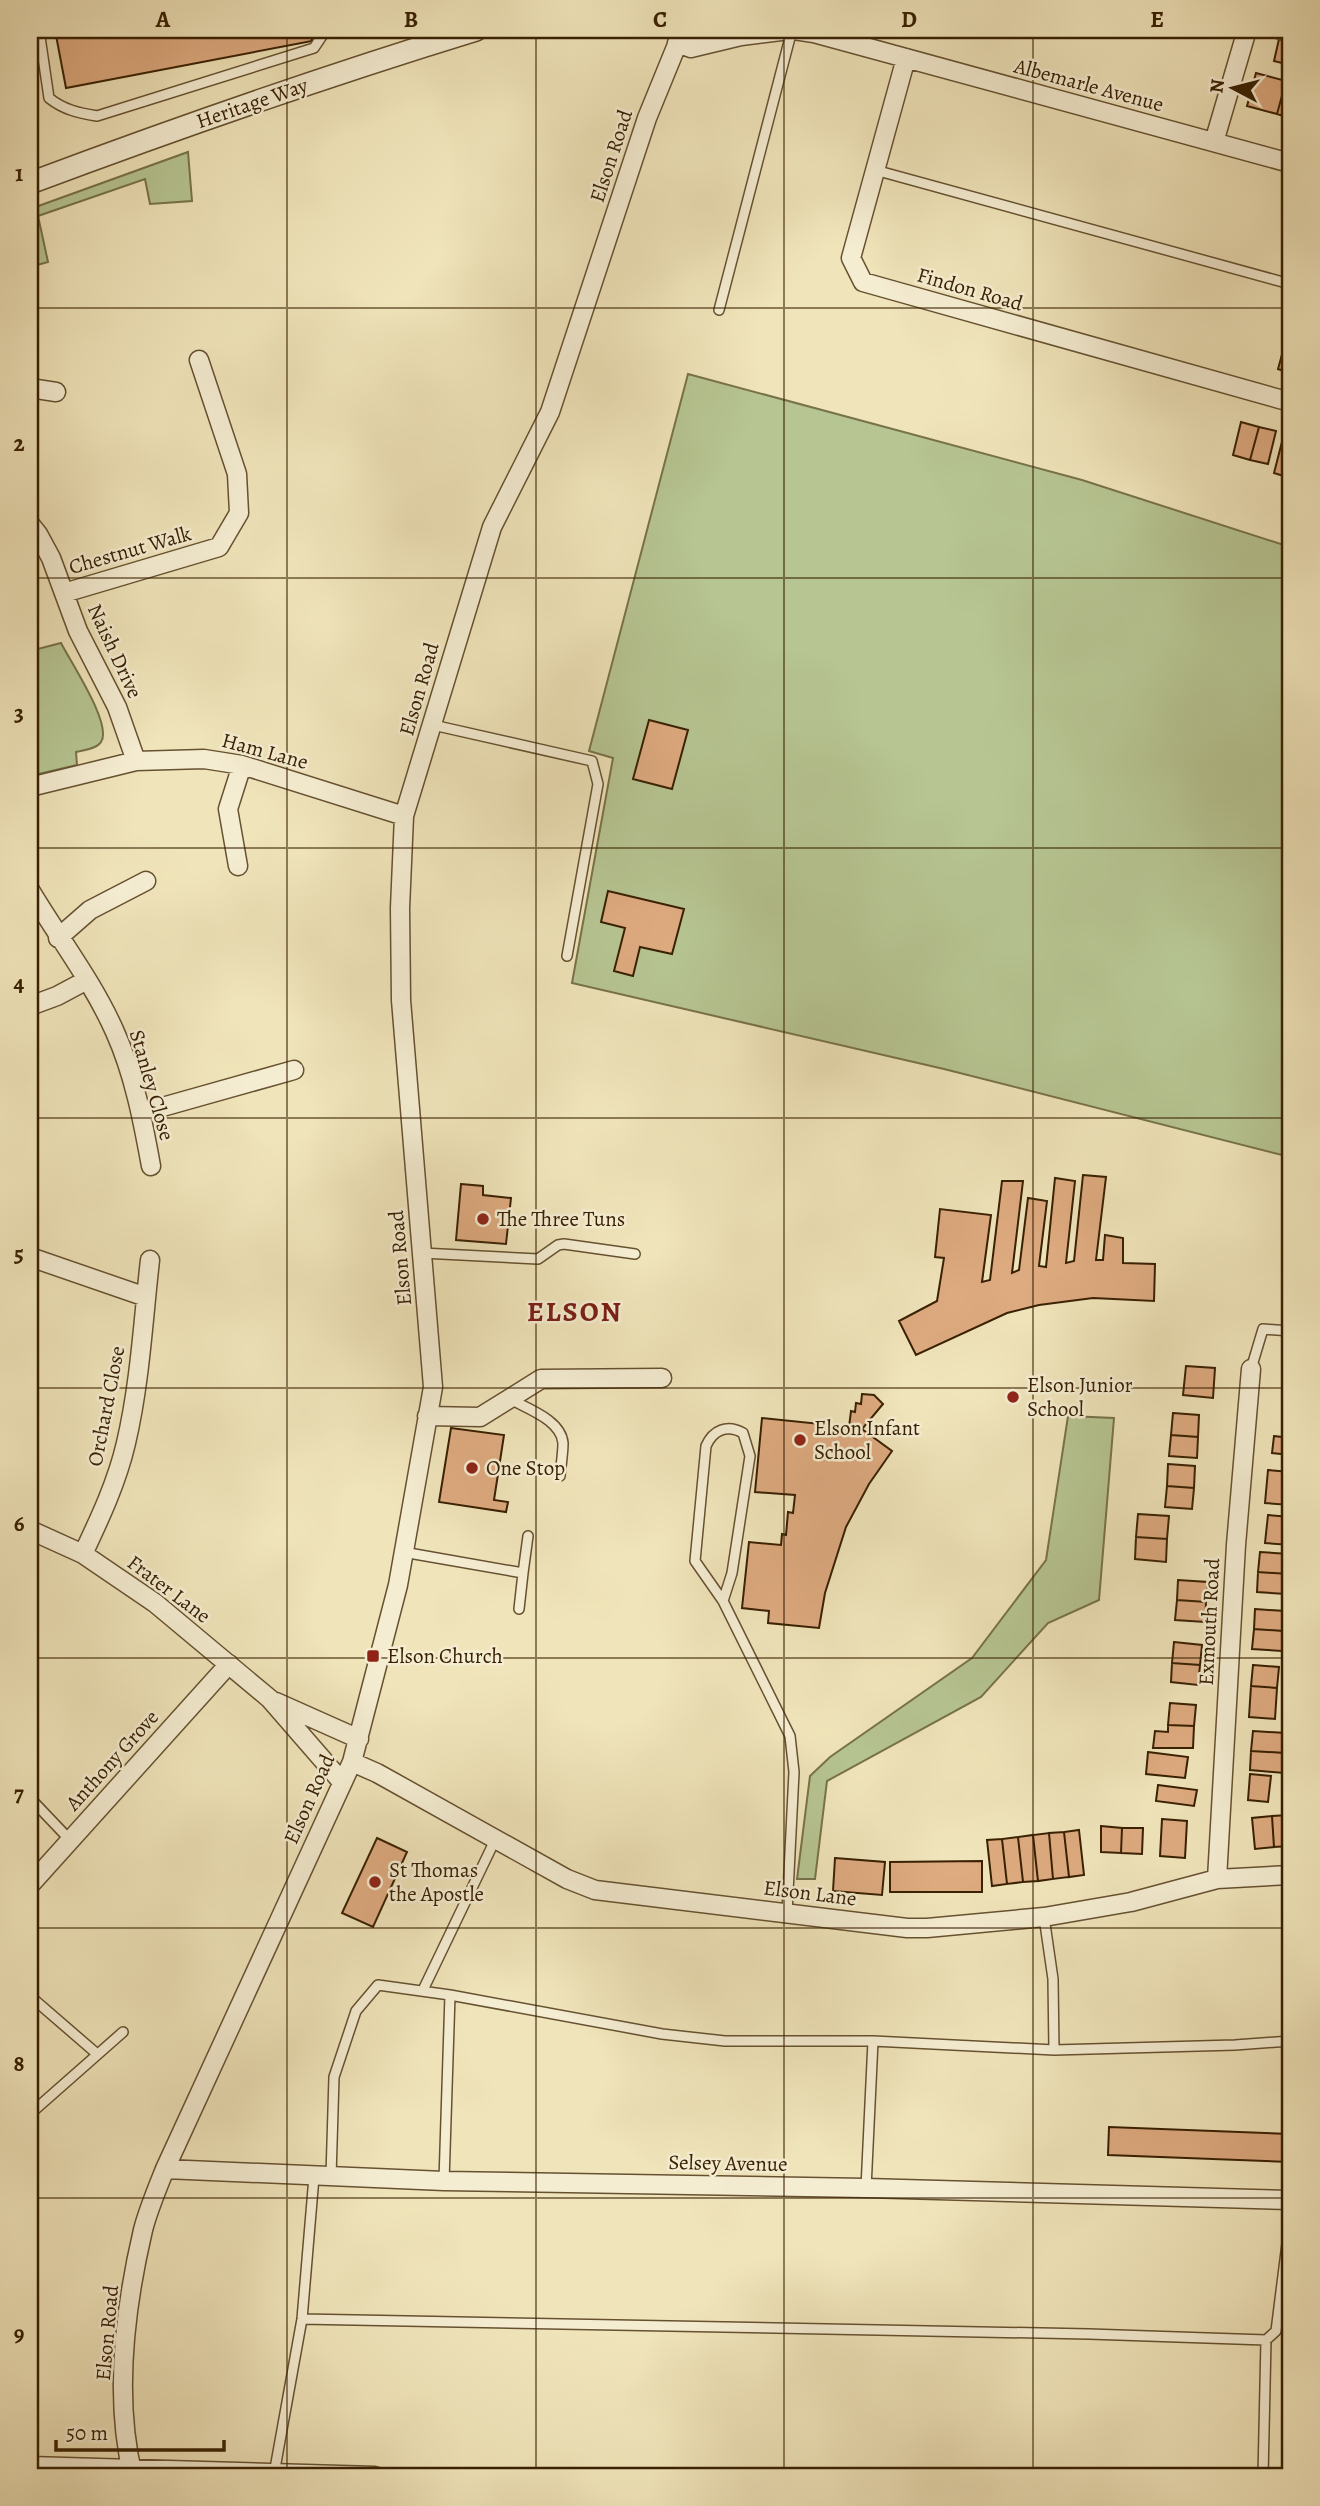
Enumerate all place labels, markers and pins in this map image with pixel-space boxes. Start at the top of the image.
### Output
place label: The Three Tuns [497,1205,625,1233]
marker: The Three Tuns [475,1211,491,1227]
place label: Elson Junior School [1027,1371,1133,1423]
marker: Elson Junior School [1005,1389,1021,1405]
place label: Elson Infant School [814,1414,920,1466]
marker: Elson Infant School [792,1432,808,1448]
place label: One Stop [486,1454,565,1482]
marker: One Stop [464,1460,480,1476]
place label: Elson Church [387,1642,503,1670]
marker: Elson Church [365,1648,381,1664]
place label: St Thomas the Apostle [389,1856,484,1908]
marker: St Thomas the Apostle [367,1874,383,1890]

